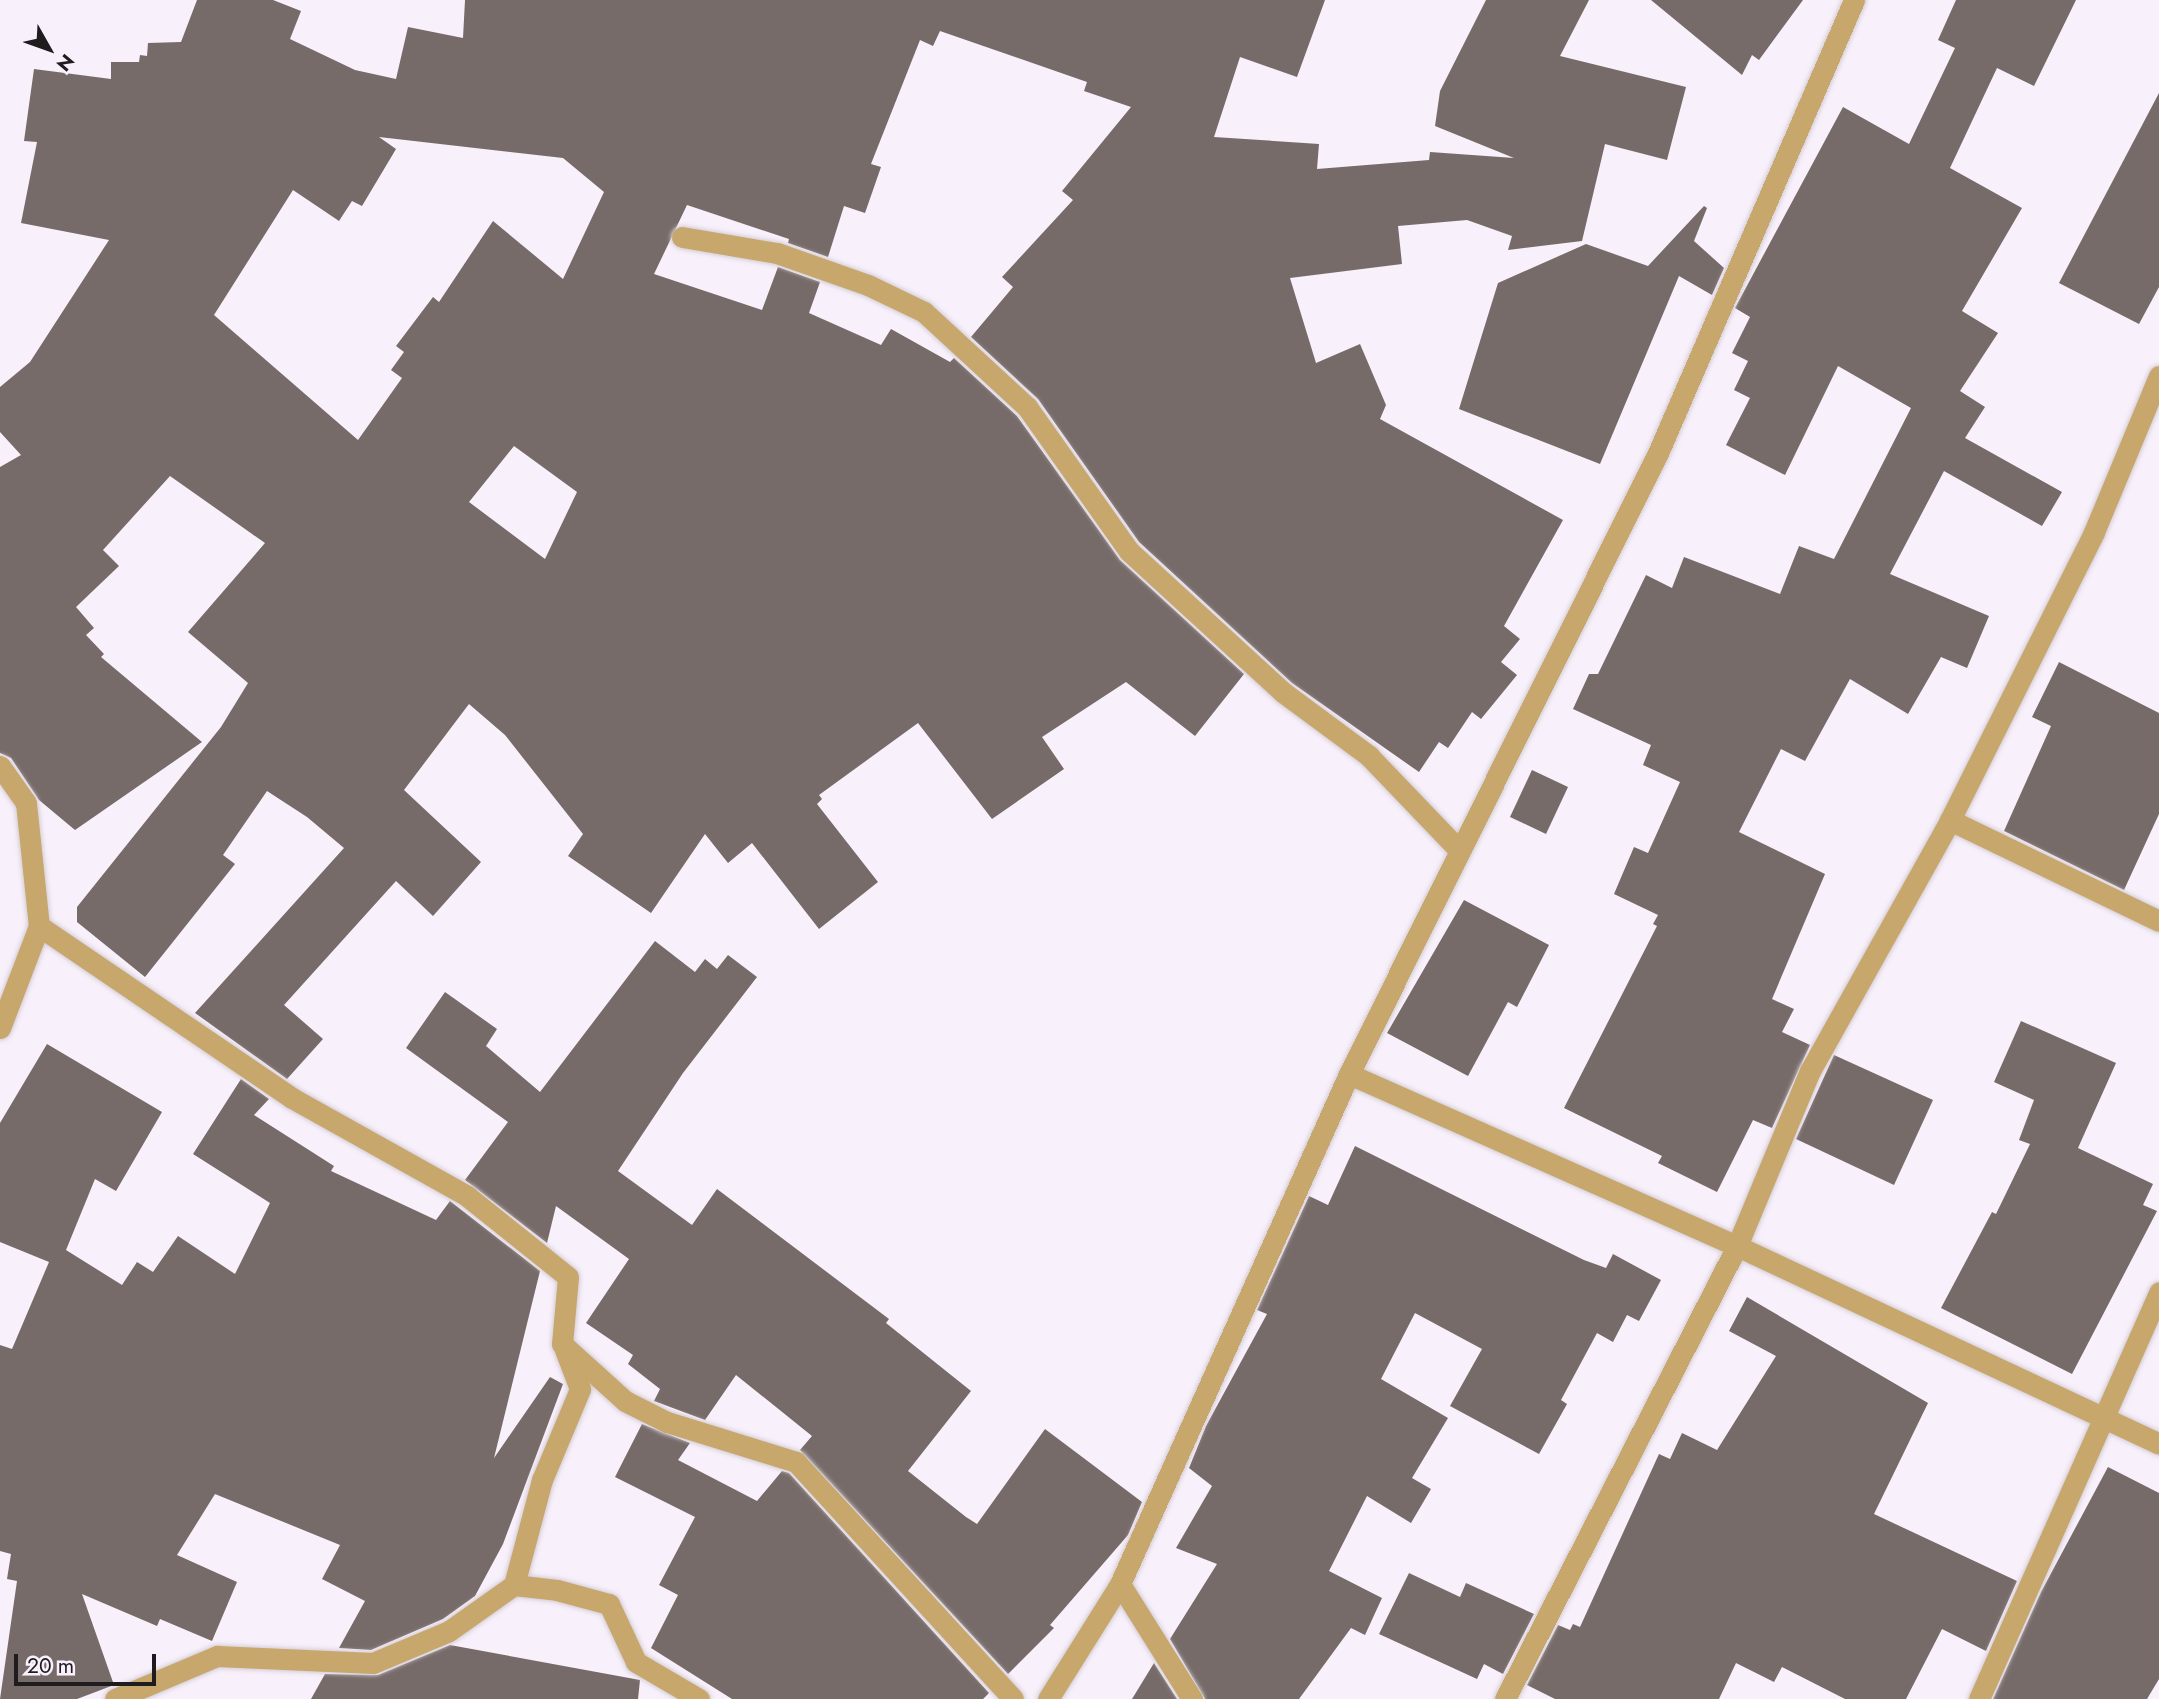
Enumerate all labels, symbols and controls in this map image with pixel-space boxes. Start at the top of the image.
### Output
north arrow [14,14,84,84]
text: N [50,48,81,77]
scale bar [18,1640,159,1684]
text: 20 m [27,1651,74,1681]

